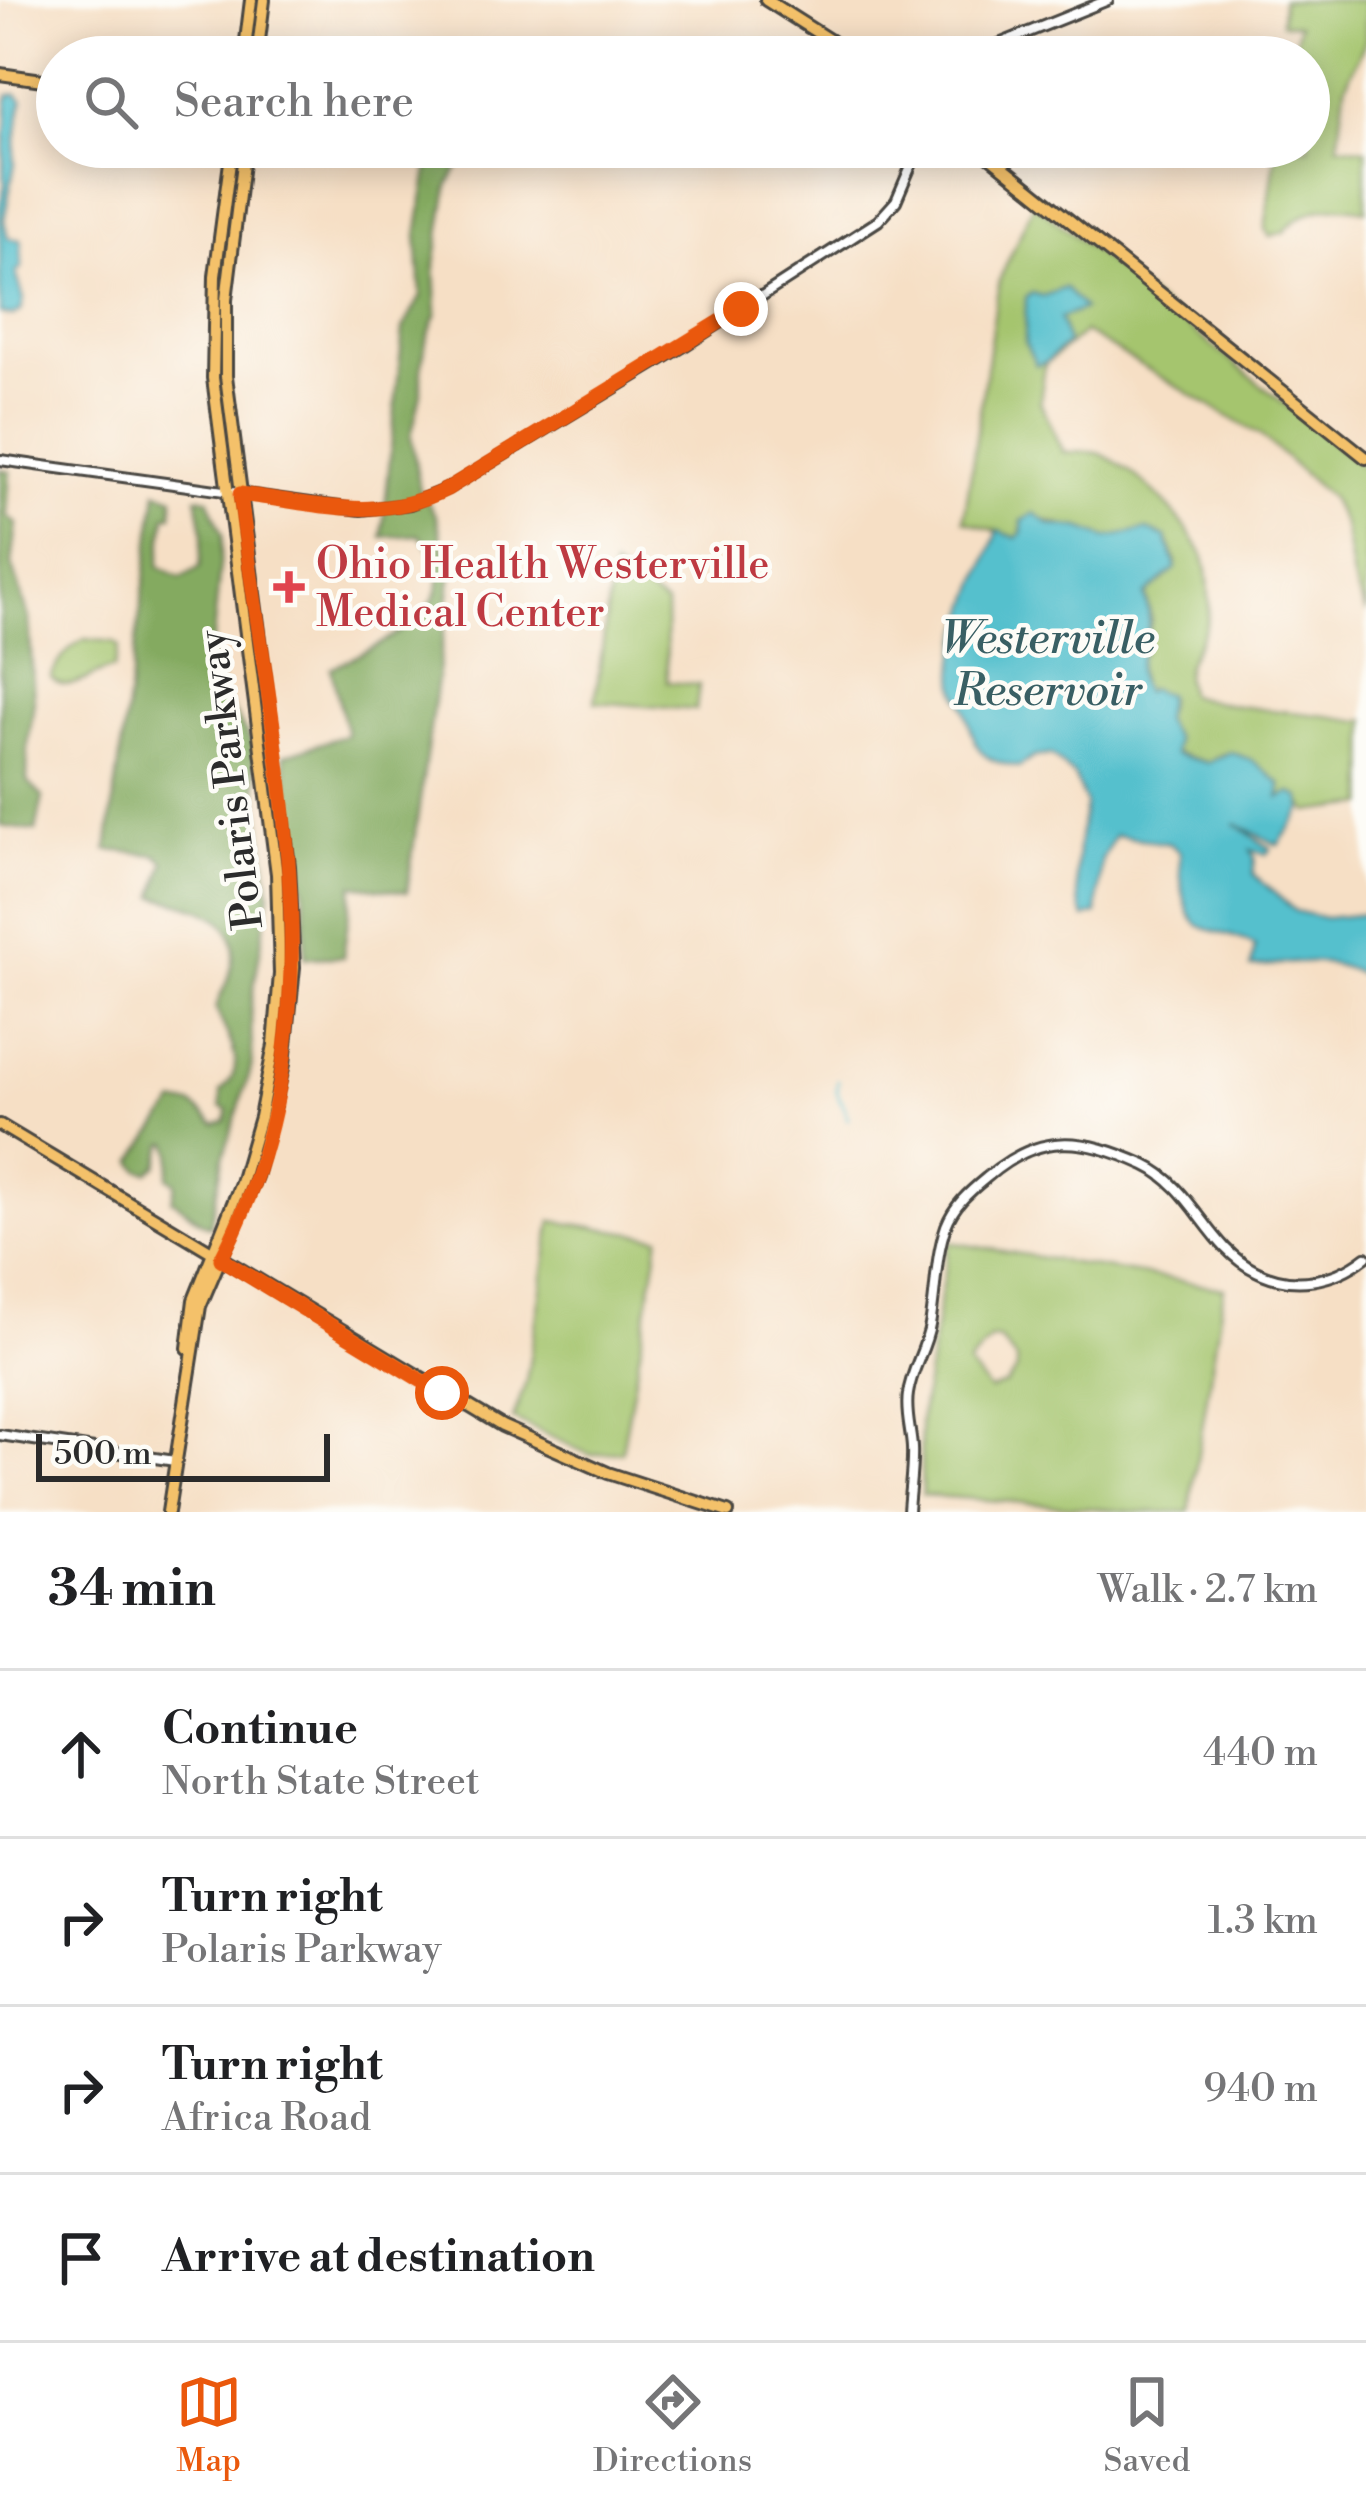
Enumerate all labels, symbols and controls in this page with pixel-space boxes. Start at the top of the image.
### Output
search box [36,36,1330,168]
icon: search [78,69,144,135]
text: Search here [174,74,414,131]
route end [714,282,768,336]
place label: Ohio Health Westerville Medical Center [316,539,769,640]
marker: Ohio Health Westerville Medical Center [273,571,305,603]
water label: Westerville Reservoir [941,611,1155,720]
street label: Polaris Parkway [187,626,277,932]
route start [415,1366,469,1420]
scale bar [36,1428,330,1481]
text: 500 m [54,1434,152,1475]
text: 34 min [48,1558,216,1622]
text: Walk · 2.7 km [1098,1566,1318,1615]
text: Continue [162,1701,358,1758]
icon: ahead [48,1721,114,1787]
text: 440 m [1203,1729,1318,1778]
text: North State Street [162,1758,480,1807]
text: Turn right [162,1869,383,1926]
icon: right [48,1889,114,1955]
text: 1.3 km [1208,1897,1318,1946]
text: Polaris Parkway [162,1926,441,1975]
text: Turn right [162,2037,383,2094]
icon: right [48,2057,114,2123]
text: 940 m [1203,2065,1318,2114]
text: Africa Road [162,2094,371,2143]
icon: arrive [48,2225,114,2291]
text: Arrive at destination [162,2229,595,2286]
tab: Map [176,2369,242,2482]
tab: Directions [593,2369,752,2482]
tab: Saved [1104,2369,1190,2482]

